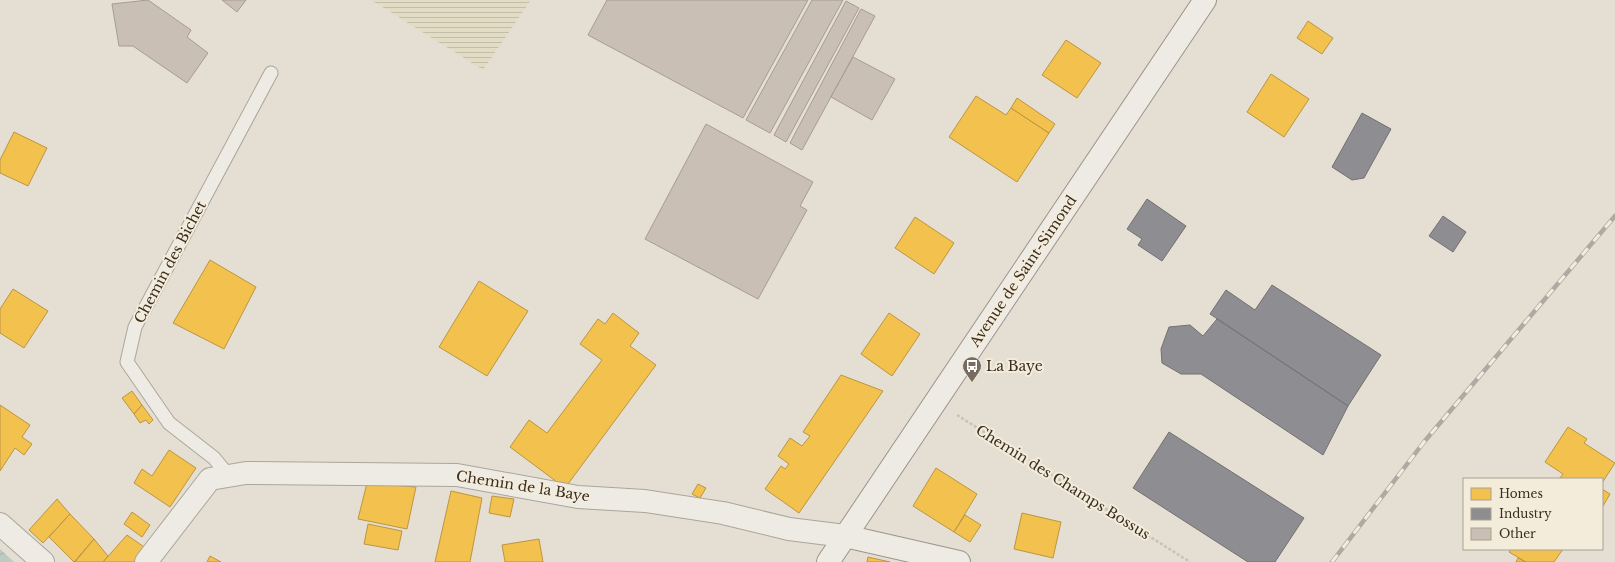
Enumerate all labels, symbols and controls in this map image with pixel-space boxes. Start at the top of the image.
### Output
street label: Avenue de Saint-Simond [965,191,1081,351]
street label: Chemin des Bichet [130,197,210,326]
bus stop icon: La Baye [961,355,983,383]
place label: La Baye [986,357,1043,375]
street label: Chemin des Champs Bossus [973,421,1153,543]
street label: Chemin de la Baye [455,467,591,505]
legend [1463,478,1603,550]
text: Homes [1499,486,1543,501]
text: Industry [1499,506,1552,521]
text: Other [1499,526,1536,541]

